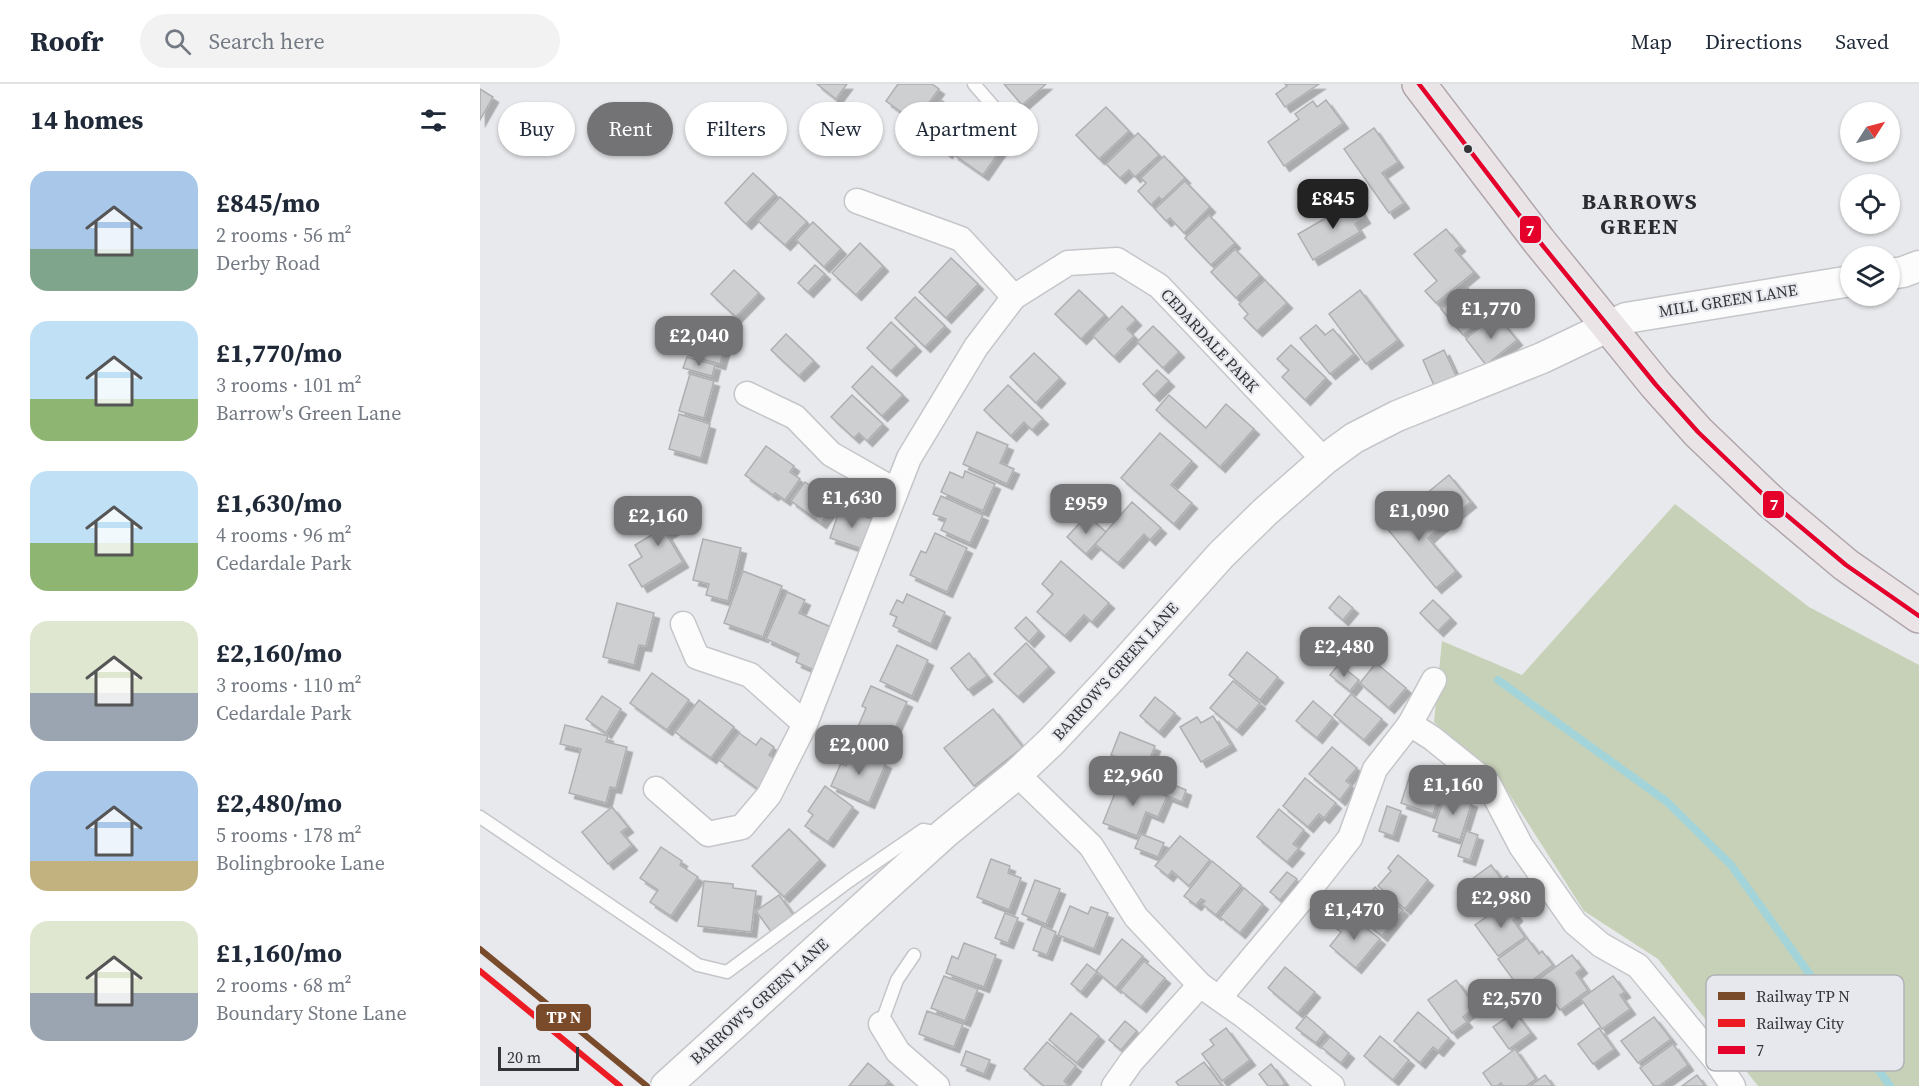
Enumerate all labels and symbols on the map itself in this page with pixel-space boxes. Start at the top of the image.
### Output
north arrow [1840,102,1900,162]
unlabelled marker [1462,143,1474,155]
pin: £845 [1297,179,1369,230]
district label: BARROWS GREEN [1582,186,1698,241]
line badge: 7 [1519,215,1542,244]
text: 7 [1526,219,1535,241]
street label: MILL GREEN LANE [1657,278,1799,322]
street label: CEDARDALE PARK [1156,283,1264,397]
pin: £1,770 [1442,289,1540,340]
pin: £2,040 [650,316,748,367]
pin: £1,630 [803,478,901,529]
pin: £959 [1050,484,1122,535]
line badge: 7 [1762,490,1785,519]
pin: £1,090 [1370,491,1468,542]
text: 7 [1770,493,1779,515]
pin: £2,160 [609,496,707,547]
street label: BARROW'S GREEN LANE [1047,597,1183,745]
pin: £2,480 [1295,627,1393,678]
pin: £2,000 [810,725,908,776]
pin: £2,960 [1084,756,1182,807]
pin: £1,160 [1404,765,1502,816]
pin: £2,980 [1452,878,1550,929]
pin: £1,470 [1305,890,1403,941]
street label: BARROW'S GREEN LANE [685,933,833,1069]
legend [1706,975,1904,1071]
pin: £2,570 [1463,979,1561,1030]
text: Railway TP N [1756,985,1850,1007]
line badge: TP N [535,1003,592,1032]
text: TP N [546,1006,582,1028]
text: Railway City [1756,1012,1845,1034]
text: 7 [1756,1039,1764,1061]
scale bar [498,1044,579,1072]

